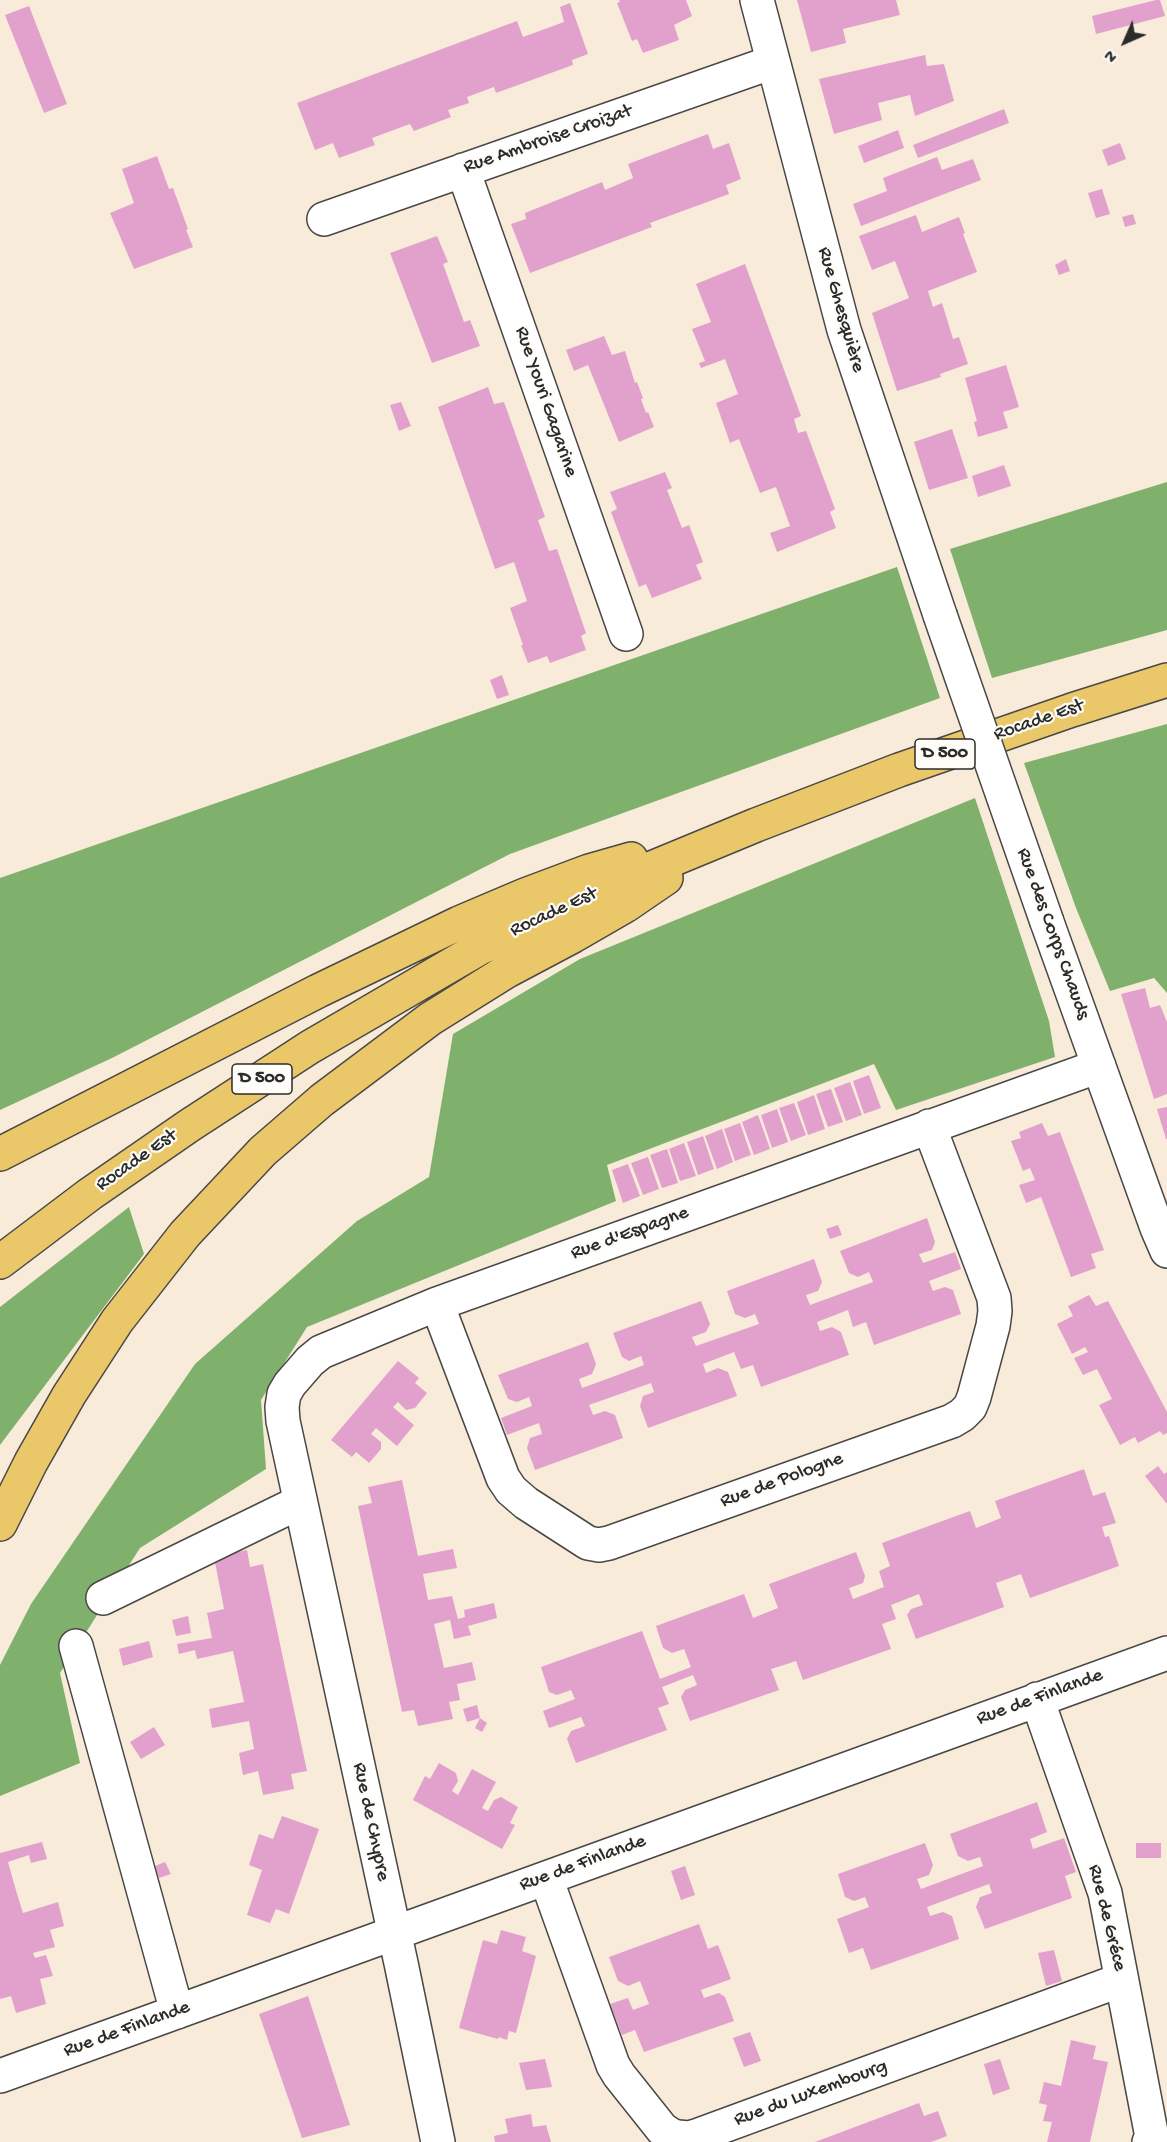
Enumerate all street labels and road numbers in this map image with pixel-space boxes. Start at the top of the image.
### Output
street label: Rue Ambroise Croizat [461,100,635,180]
street label: Rue Ghesquière [811,245,869,375]
street label: Rue Youri Gagarine [508,324,582,480]
street label: Rocade Est [991,694,1087,748]
road number: D 500 [915,739,975,769]
street label: Rue des Corps Chauds [1010,845,1094,1023]
street label: Rocade Est [507,882,601,944]
road number: D 500 [232,1064,292,1094]
street label: Rocade Est [92,1124,182,1198]
street label: Rue d'Espagne [568,1202,692,1266]
street label: Rue de Pologne [717,1448,847,1514]
street label: Rue de Finlande [973,1664,1107,1732]
street label: Rue de Chypre [346,1761,394,1883]
street label: Rue de Finlande [516,1830,650,1898]
street label: Rue de Gréce [1081,1862,1131,1974]
street label: Rue de Finlande [60,1996,194,2064]
street label: Rue du Luxembourg [731,2055,891,2133]

